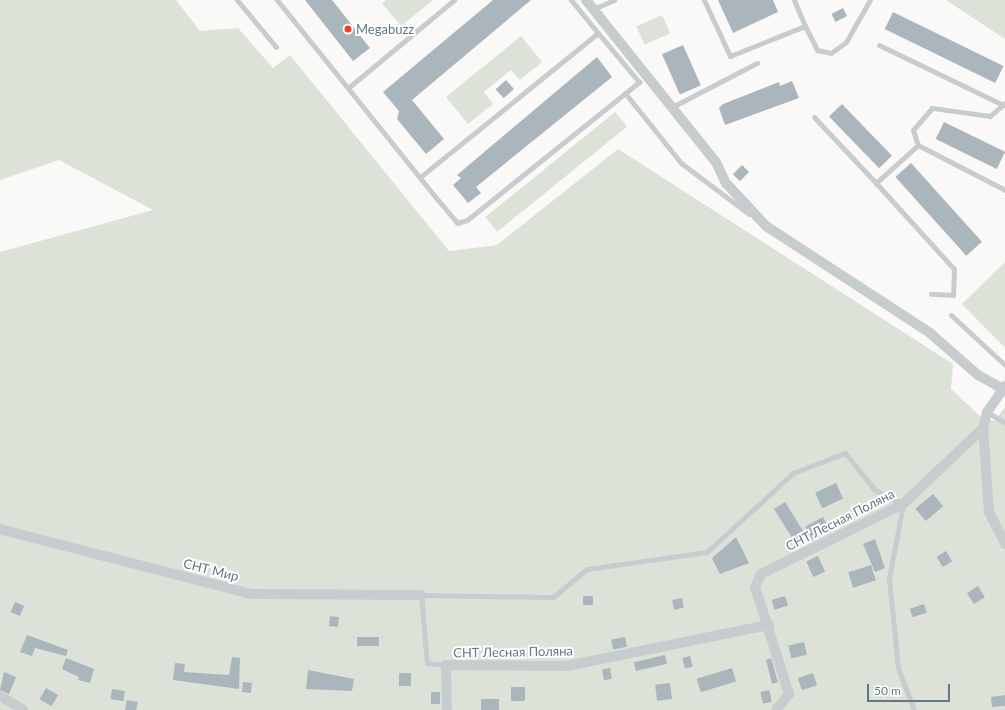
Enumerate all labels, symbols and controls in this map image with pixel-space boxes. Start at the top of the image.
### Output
place label: Megabuzz [356,21,414,37]
marker: Megabuzz [343,24,353,34]
street label: СНТ Лесная Поляна [783,486,897,554]
street label: СНТ Мир [182,556,240,584]
street label: СНТ Лесная Поляна [453,643,573,661]
scale bar [869,676,952,702]
text: 50 m [874,683,901,698]

